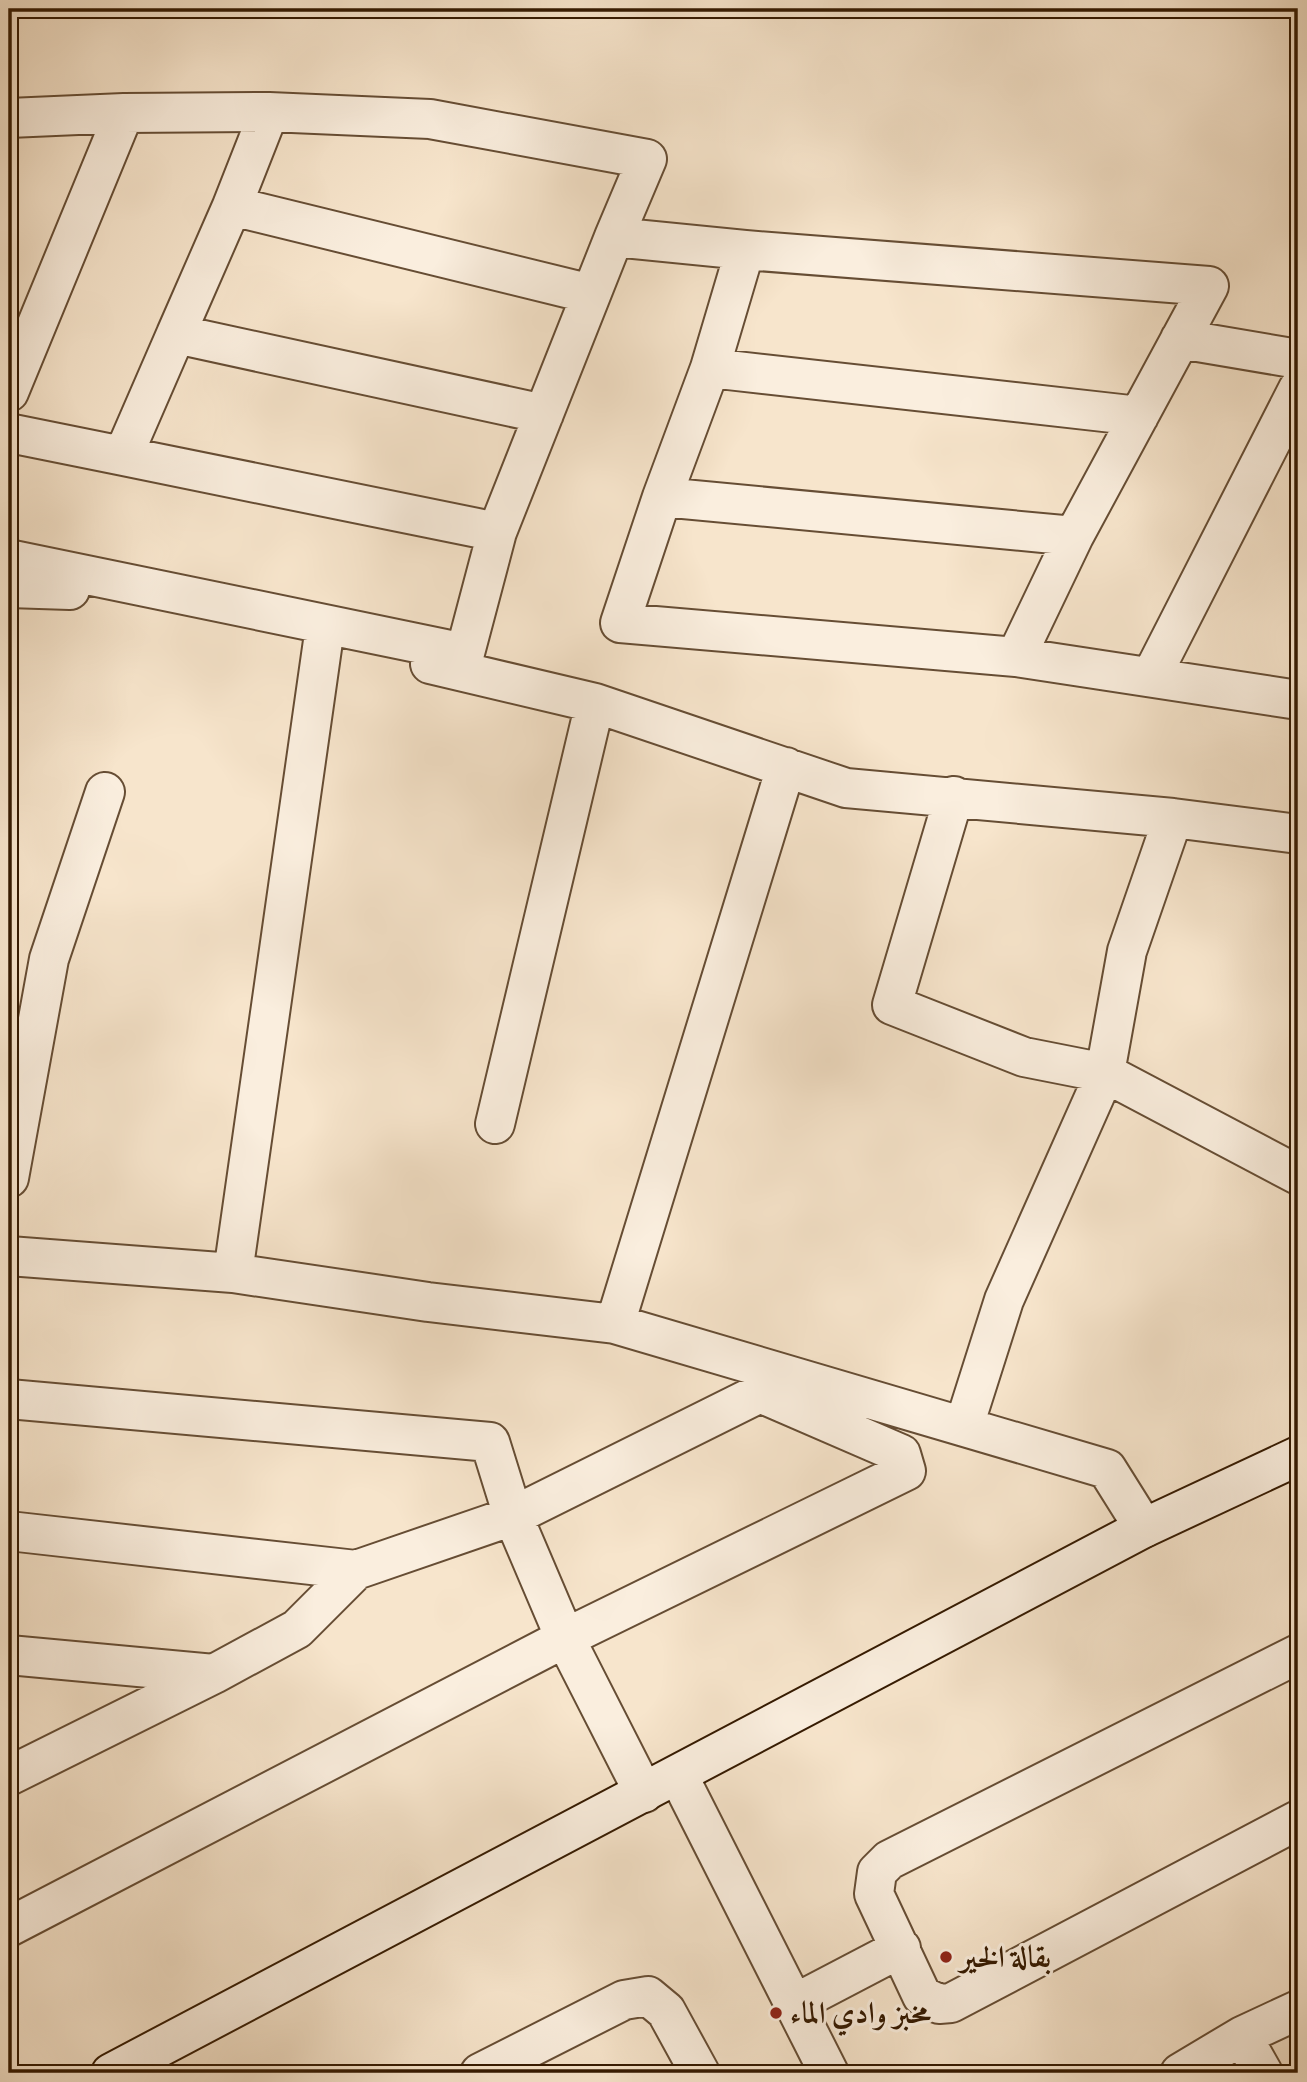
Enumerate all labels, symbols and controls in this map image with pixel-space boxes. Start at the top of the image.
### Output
place label: بقالة الخير [957,1938,1051,1981]
marker: بقالة الخير [938,1949,954,1965]
place label: مخبز وادي الماء [790,1994,931,2037]
marker: مخبز وادي الماء [768,2005,784,2021]

